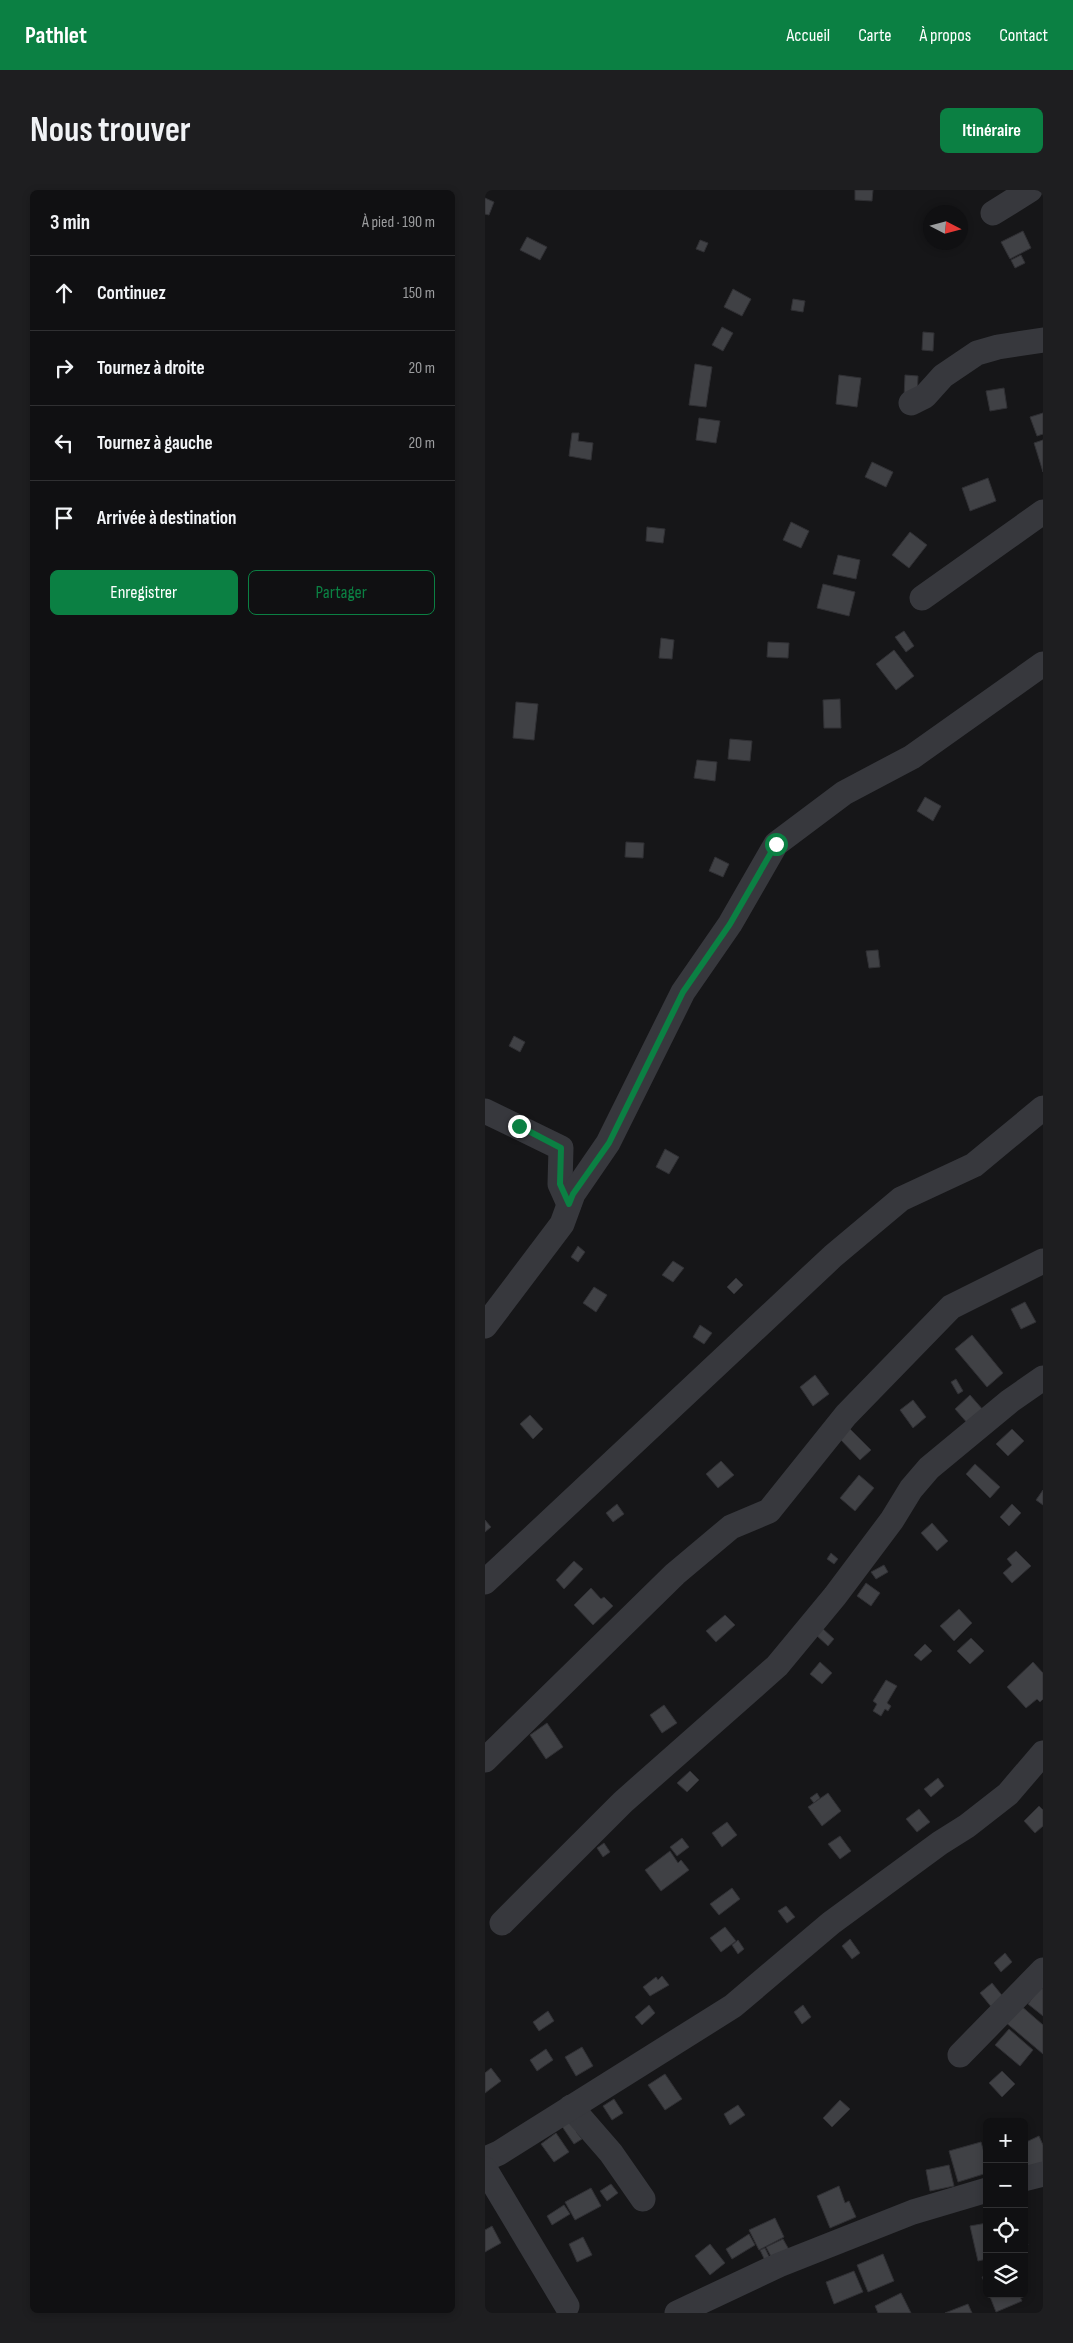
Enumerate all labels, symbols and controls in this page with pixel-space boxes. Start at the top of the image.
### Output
text: Pathlet [25,21,87,50]
text: Accueil [786,25,830,46]
text: Carte [858,25,891,46]
text: À propos [919,25,971,46]
text: Contact [999,25,1048,46]
button: Itinéraire [940,108,1043,153]
text: Nous trouver [30,109,191,152]
north arrow [923,205,968,250]
text: 3 min [50,210,90,235]
text: À pied · 190 m [362,213,435,232]
icon: ahead [50,279,78,307]
text: Continuez [97,282,166,305]
text: 150 m [403,284,435,303]
icon: right [50,354,78,382]
text: Tournez à droite [97,357,205,380]
text: 20 m [408,359,435,378]
icon: left [50,429,78,457]
text: Tournez à gauche [97,432,213,455]
text: 20 m [408,434,435,453]
icon: arrive [50,504,78,532]
text: Arrivée à destination [97,507,237,530]
button: Enregistrer [50,570,238,615]
button: Partager [248,570,435,615]
route start [765,833,788,856]
route end [508,1115,531,1138]
map controls [983,2118,1028,2298]
button: + [983,2118,1028,2163]
button: − [983,2163,1028,2208]
button: locate [983,2208,1028,2253]
button: layers [983,2253,1028,2298]

